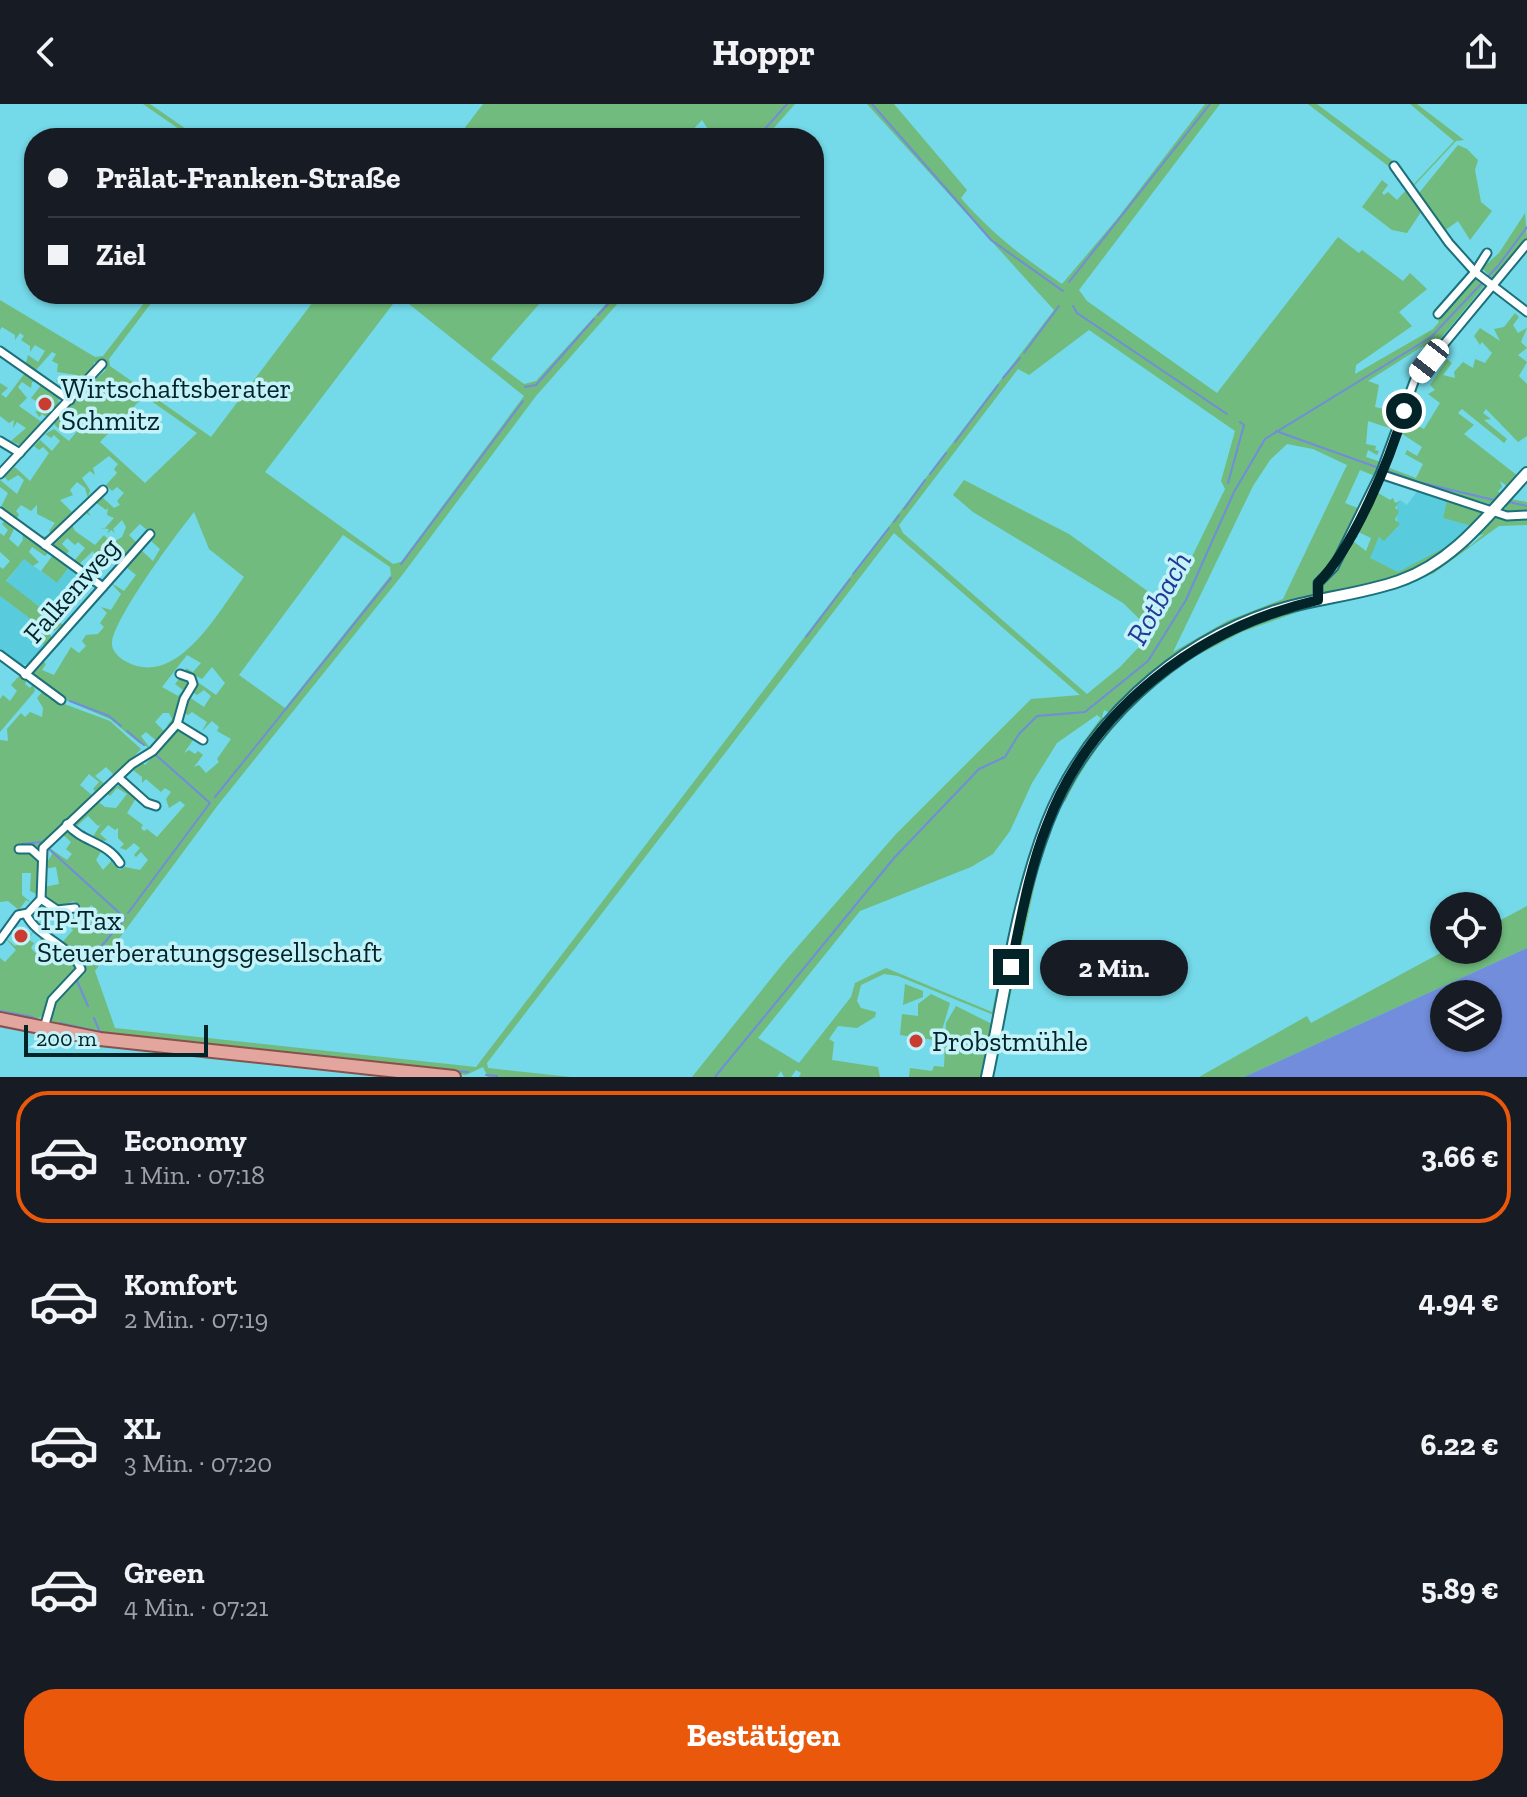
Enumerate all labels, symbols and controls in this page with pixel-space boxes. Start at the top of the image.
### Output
icon: back [24,30,68,74]
icon: share [1459,30,1503,74]
text: Hoppr [712,31,815,74]
text: Prälat-Franken-Straße [96,160,400,196]
text: Ziel [96,237,146,273]
car [1405,335,1453,387]
place label: Wirtschaftsberater Schmitz [61,372,291,437]
route start [1386,393,1422,429]
marker: Wirtschaftsberater Schmitz [36,395,54,413]
street label: Falkenweg [17,531,126,650]
water label: Rotbach [1119,545,1199,651]
map controls [1430,892,1502,1052]
button: locate [1430,892,1502,964]
place label: TP-Tax Steuerberatungsgesellschaft [37,904,382,969]
marker: TP-Tax Steuerberatungsgesellschaft [12,927,30,945]
callout: 2 Min. [1039,939,1187,995]
route end [993,949,1029,985]
text: 2 Min. [1078,952,1150,984]
button: layers [1430,980,1502,1052]
scale bar [24,1021,208,1057]
text: 200 m [36,1025,97,1052]
place label: Probstmühle [932,1025,1088,1058]
marker: Probstmühle [907,1032,925,1050]
icon: car [28,1121,100,1193]
text: Economy [124,1123,247,1159]
text: 3.66 € [1421,1139,1499,1175]
text: 1 Min. · 07:18 [124,1159,265,1191]
icon: car [28,1265,100,1337]
text: Komfort [124,1267,237,1303]
text: 4.94 € [1419,1283,1499,1319]
text: 2 Min. · 07:19 [124,1303,268,1335]
icon: car [28,1409,100,1481]
text: XL [124,1411,161,1447]
text: 6.22 € [1420,1427,1499,1463]
text: 3 Min. · 07:20 [124,1447,272,1479]
icon: car [28,1553,100,1625]
text: Green [124,1555,204,1591]
text: 5.89 € [1421,1571,1499,1607]
text: 4 Min. · 07:21 [124,1591,268,1623]
button: Bestätigen [24,1689,1503,1781]

